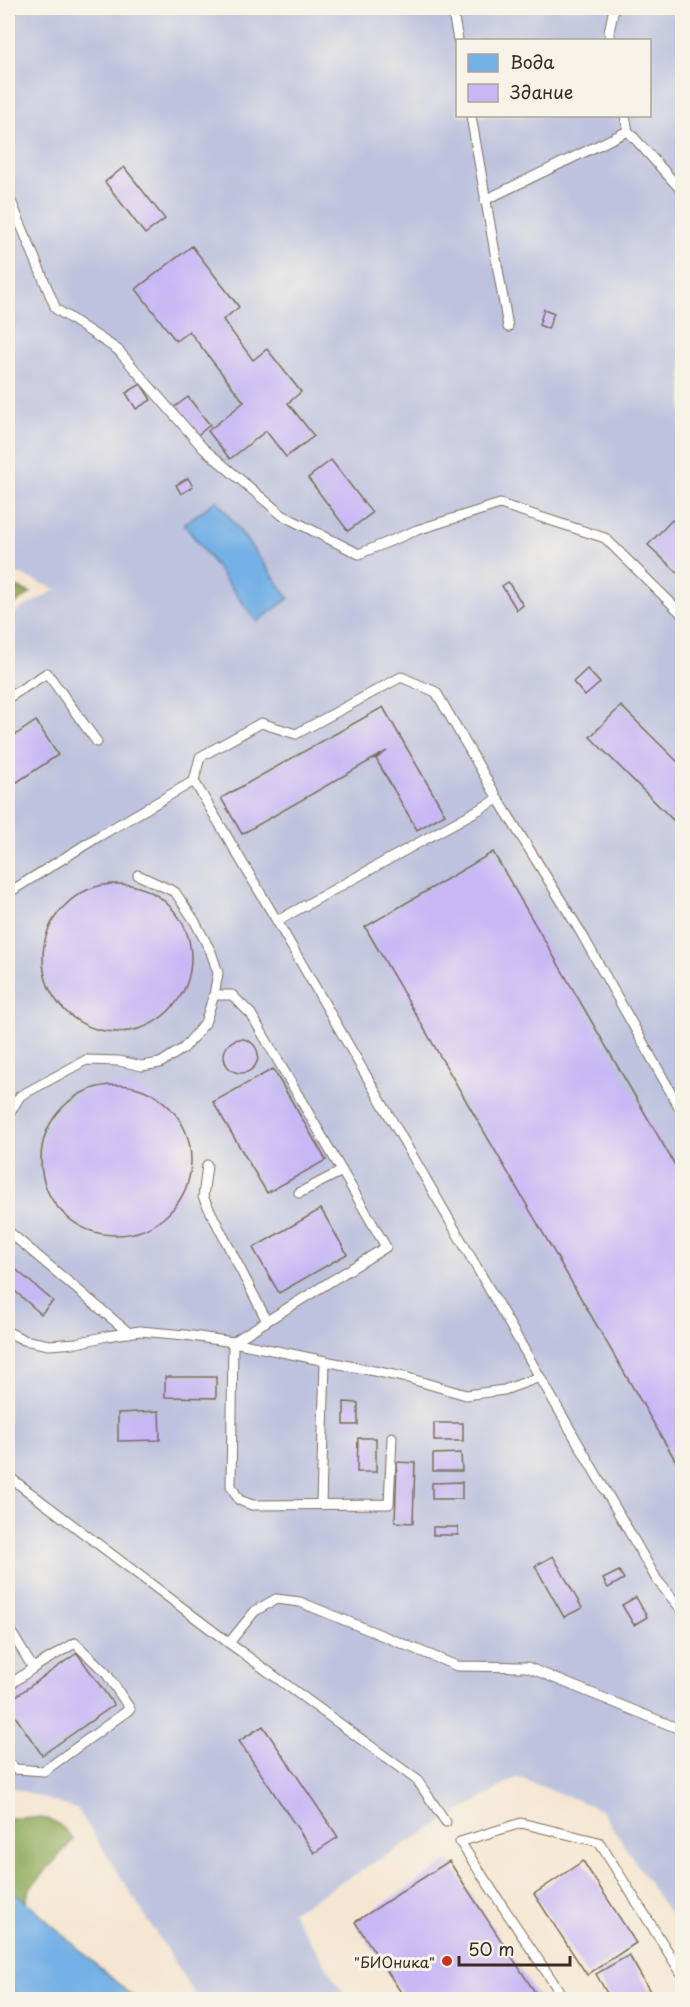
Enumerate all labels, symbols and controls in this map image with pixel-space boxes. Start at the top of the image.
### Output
legend [456,39,651,117]
text: Вода [510,48,555,75]
text: Здание [510,78,573,105]
scale bar [459,1929,570,1967]
text: 50 m [468,1935,515,1962]
place label: "БИОника" [354,1950,435,1973]
marker: "БИОника" [440,1954,454,1968]

